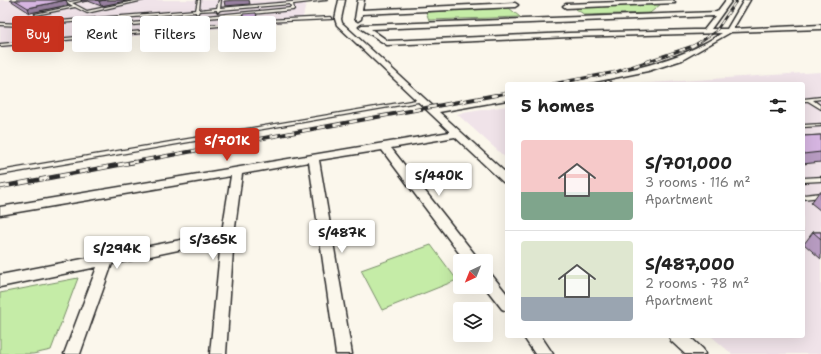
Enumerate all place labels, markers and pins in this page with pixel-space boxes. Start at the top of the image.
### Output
pin: S/701K [194,128,260,162]
pin: S/440K [406,163,472,197]
pin: S/487K [309,220,375,254]
pin: S/365K [180,227,246,261]
pin: S/294K [84,236,150,270]

